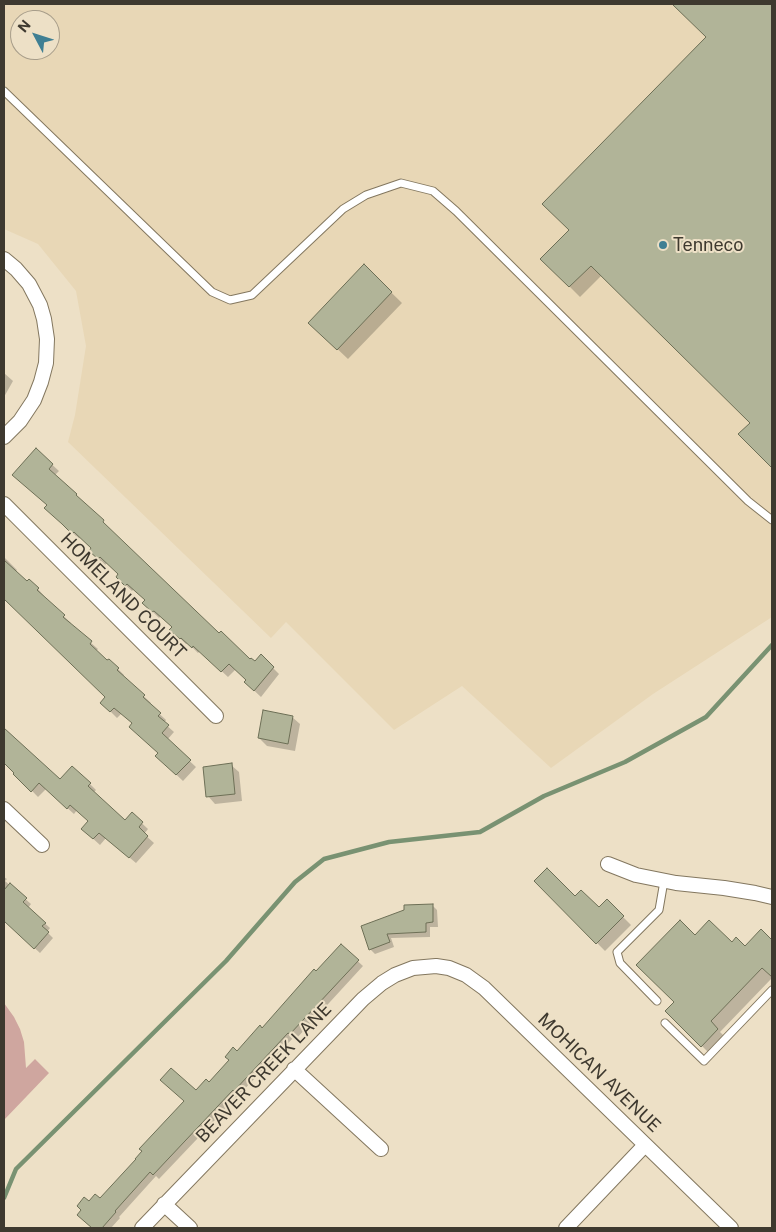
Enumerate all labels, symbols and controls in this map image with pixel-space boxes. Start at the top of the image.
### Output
north arrow [10,10,60,60]
text: N [15,17,34,35]
place label: Tenneco [673,234,744,256]
marker: Tenneco [657,239,669,251]
street label: HOMELAND COURT [56,529,190,663]
street label: BEAVER CREEK LANE [192,999,336,1147]
street label: MOHICAN AVENUE [533,1009,665,1137]

